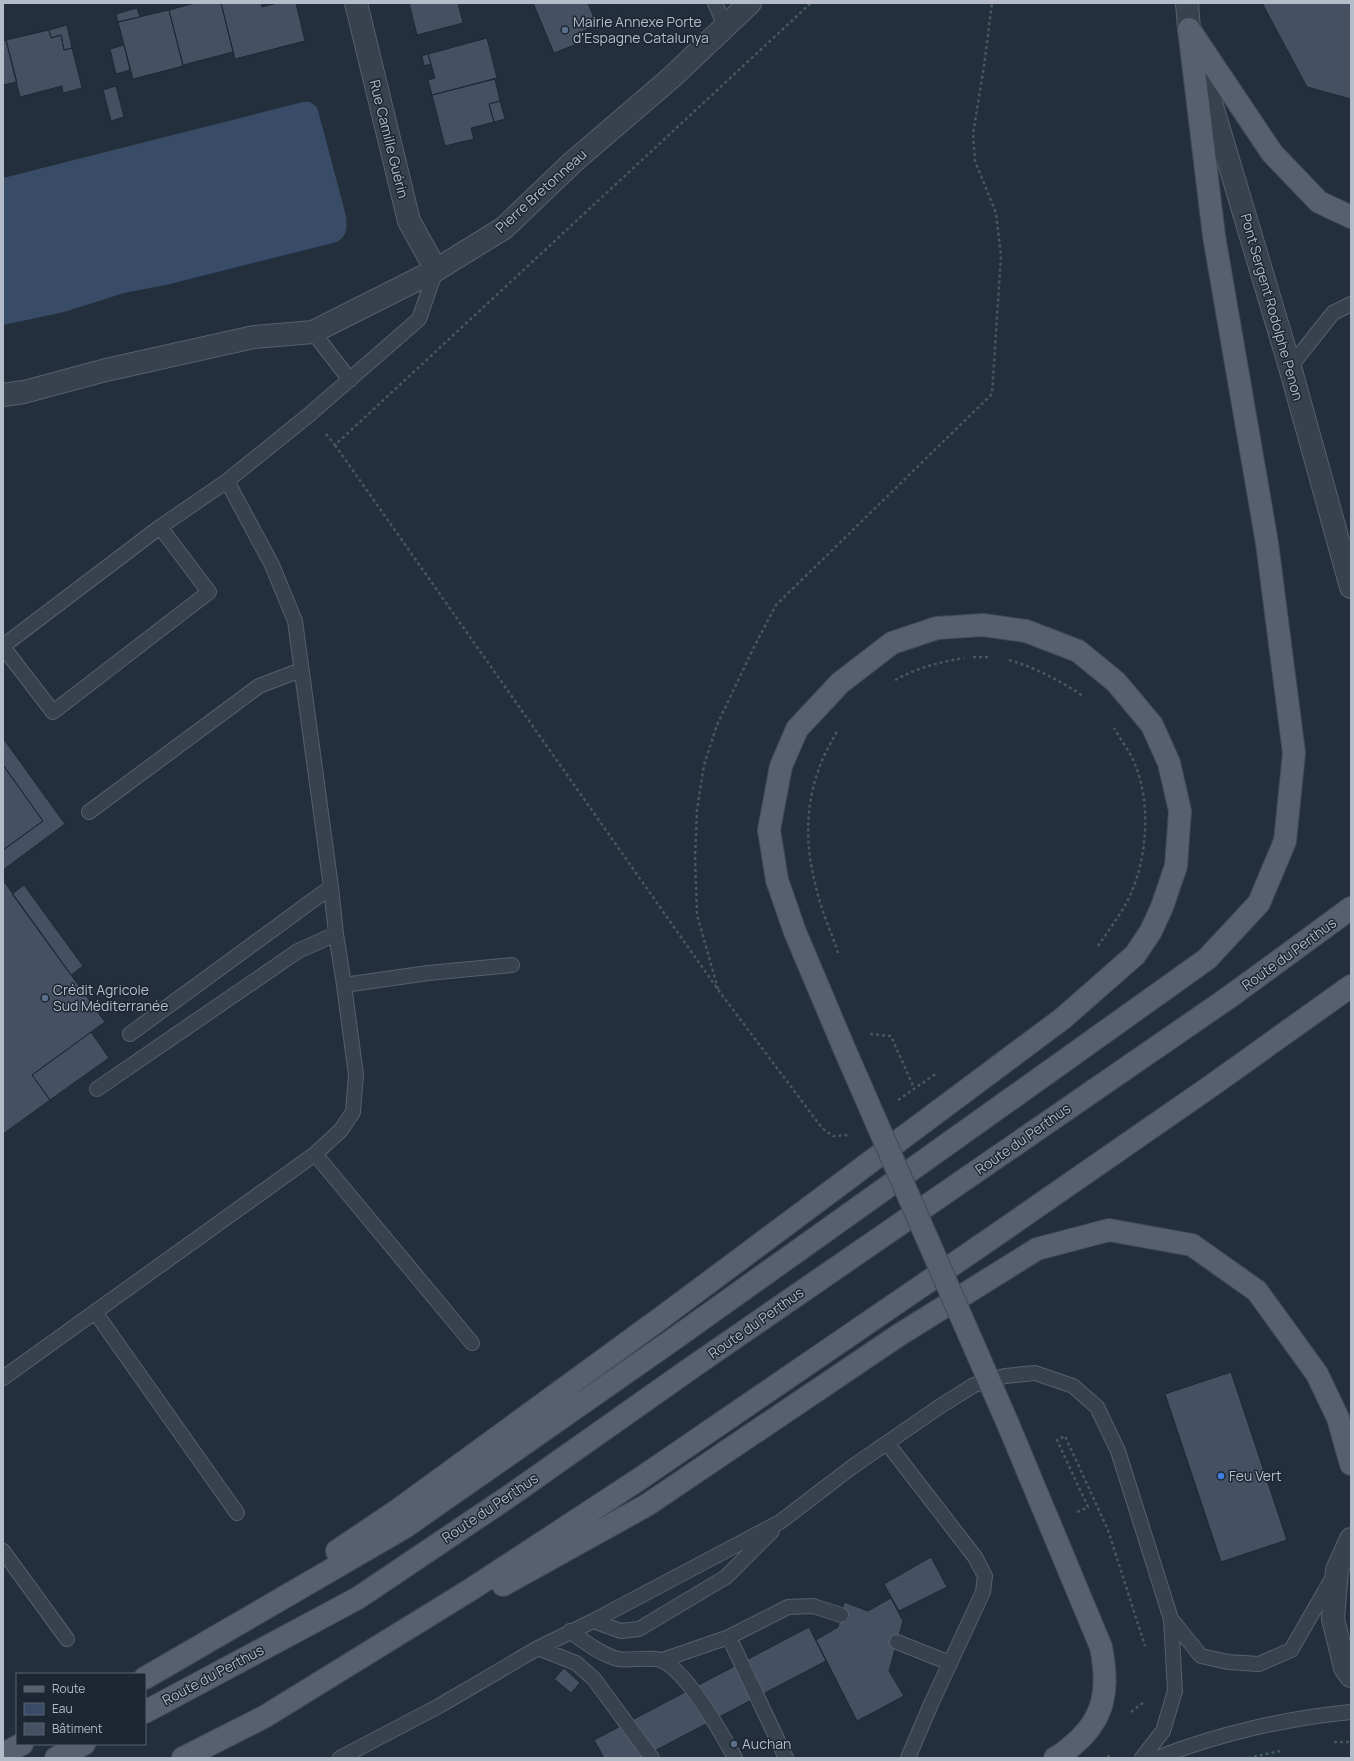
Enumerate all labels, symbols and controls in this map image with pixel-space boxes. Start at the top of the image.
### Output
place label: Mairie Annexe Porte d'Espagne Catalunya [573,12,709,47]
marker: Mairie Annexe Porte d'Espagne Catalunya [560,25,570,35]
street label: Rue Camille Guérin [366,78,413,200]
street label: Pierre Bretonneau [491,144,590,237]
street label: Pont Sergent Rodolphe Penon [1237,211,1308,403]
street label: Route du Perthus [1238,913,1340,994]
place label: Crédit Agricole Sud Méditerranée [53,980,168,1015]
marker: Crédit Agricole Sud Méditerranée [40,993,50,1003]
street label: Route du Perthus [971,1099,1074,1179]
street label: Route du Perthus [704,1283,807,1363]
place label: Feu Vert [1229,1466,1282,1485]
street label: Route du Perthus [438,1468,542,1547]
marker: Feu Vert [1216,1471,1226,1481]
street label: Route du Perthus [159,1640,267,1709]
legend [16,1673,146,1745]
text: Route [52,1680,85,1697]
text: Eau [52,1700,73,1717]
text: Bâtiment [52,1720,103,1737]
place label: Auchan [742,1734,791,1753]
marker: Auchan [729,1739,739,1749]

